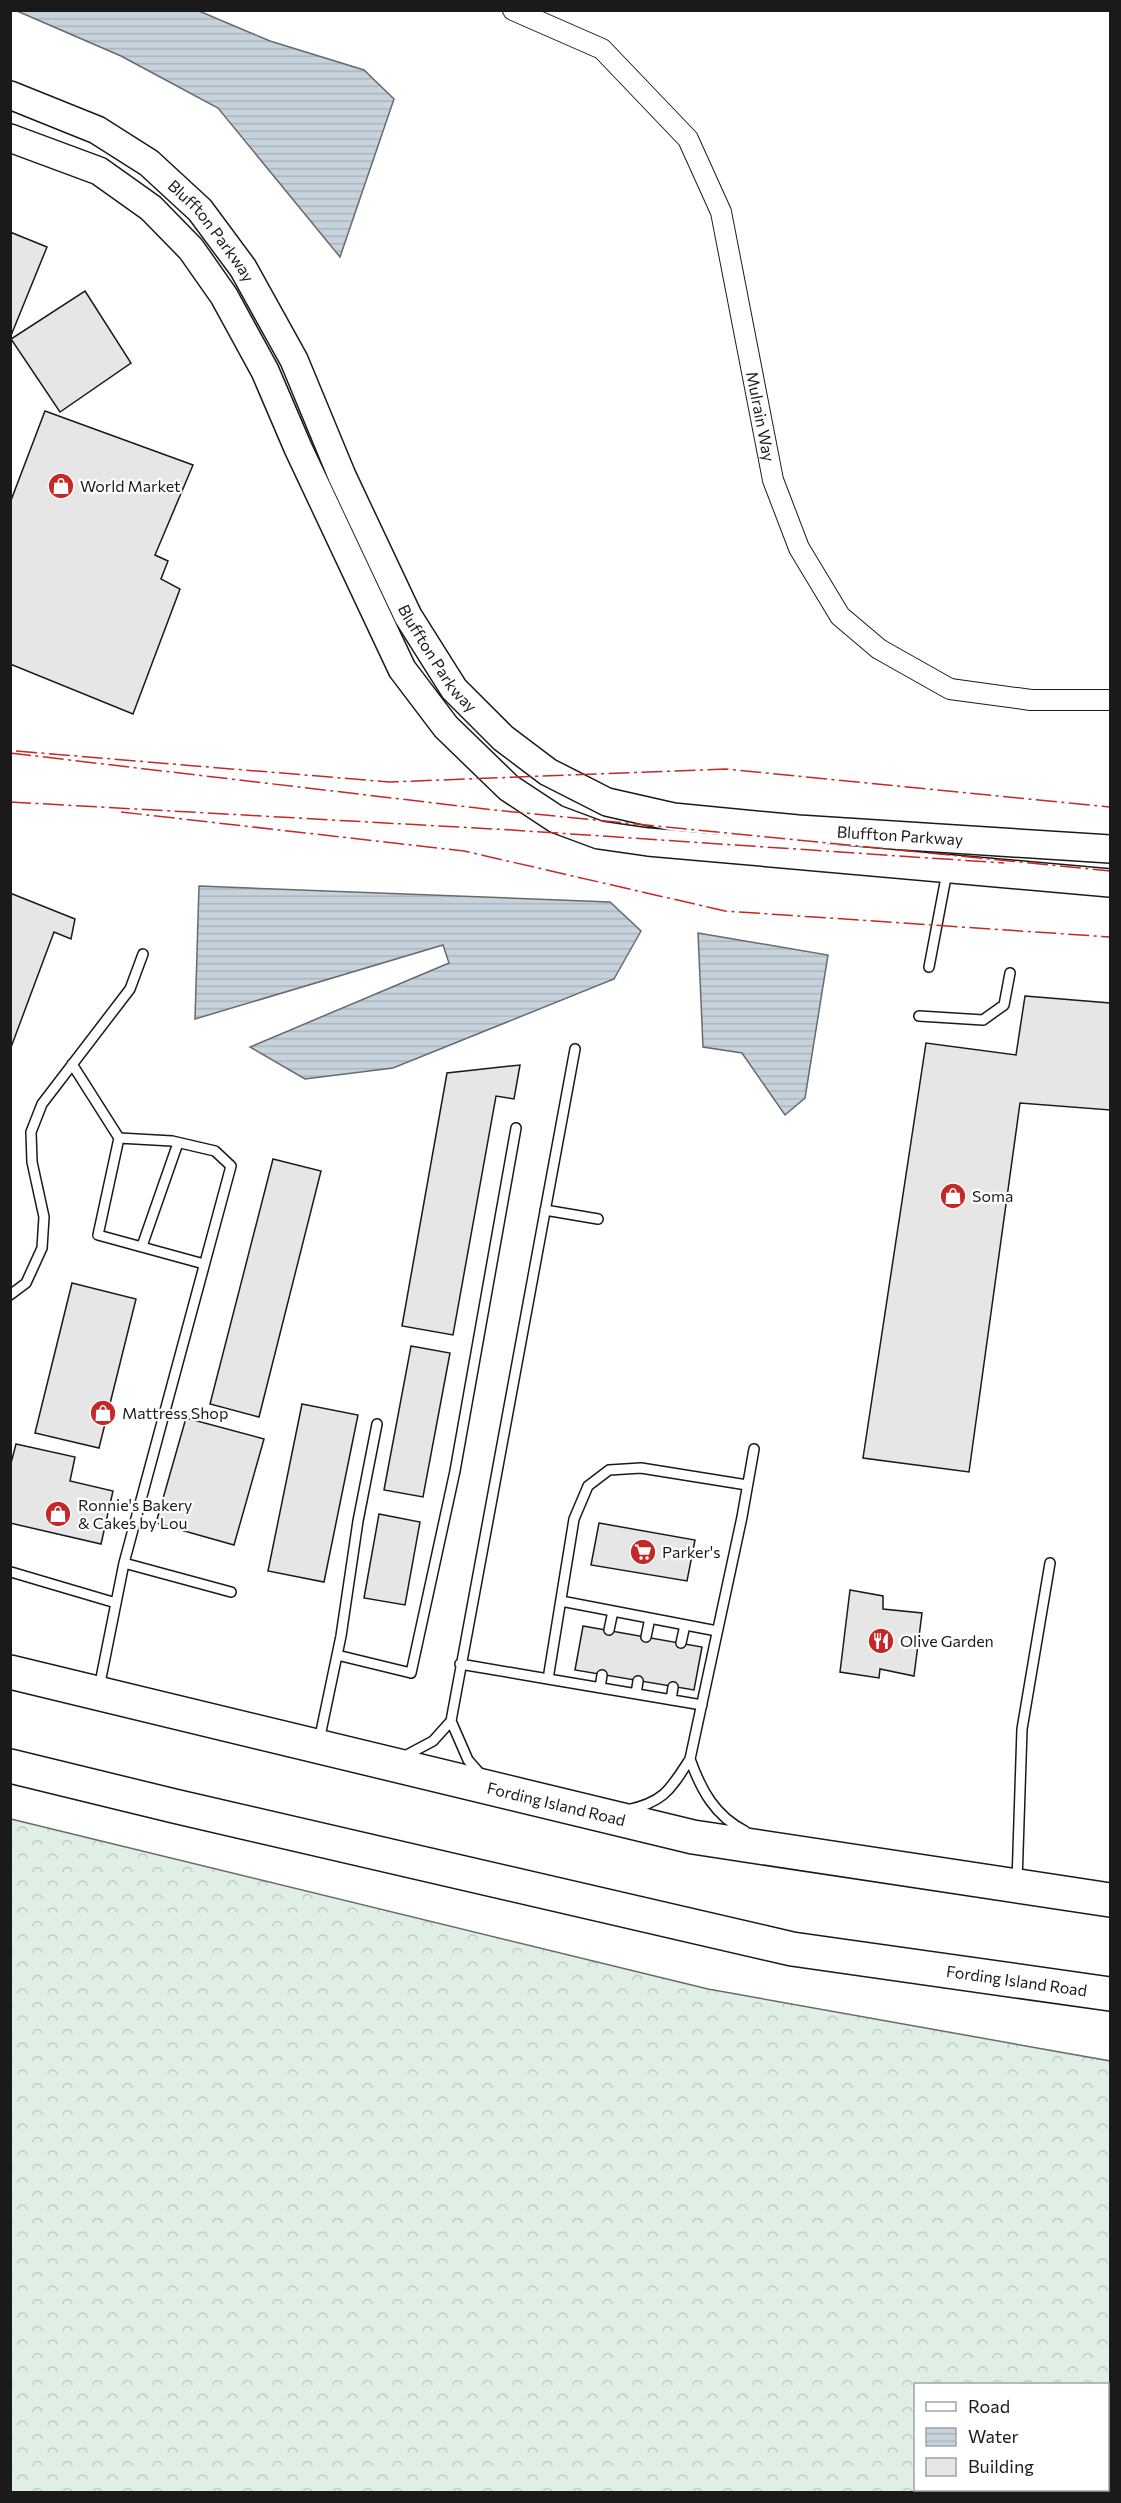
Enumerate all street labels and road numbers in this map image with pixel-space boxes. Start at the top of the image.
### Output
street label: Bluffton Parkway [164,176,259,285]
street label: Mulrain Way [743,370,779,463]
street label: Bluffton Parkway [395,601,481,716]
street label: Bluffton Parkway [836,822,964,849]
street label: Fording Island Road [485,1778,628,1829]
street label: Fording Island Road [945,1961,1088,2000]

